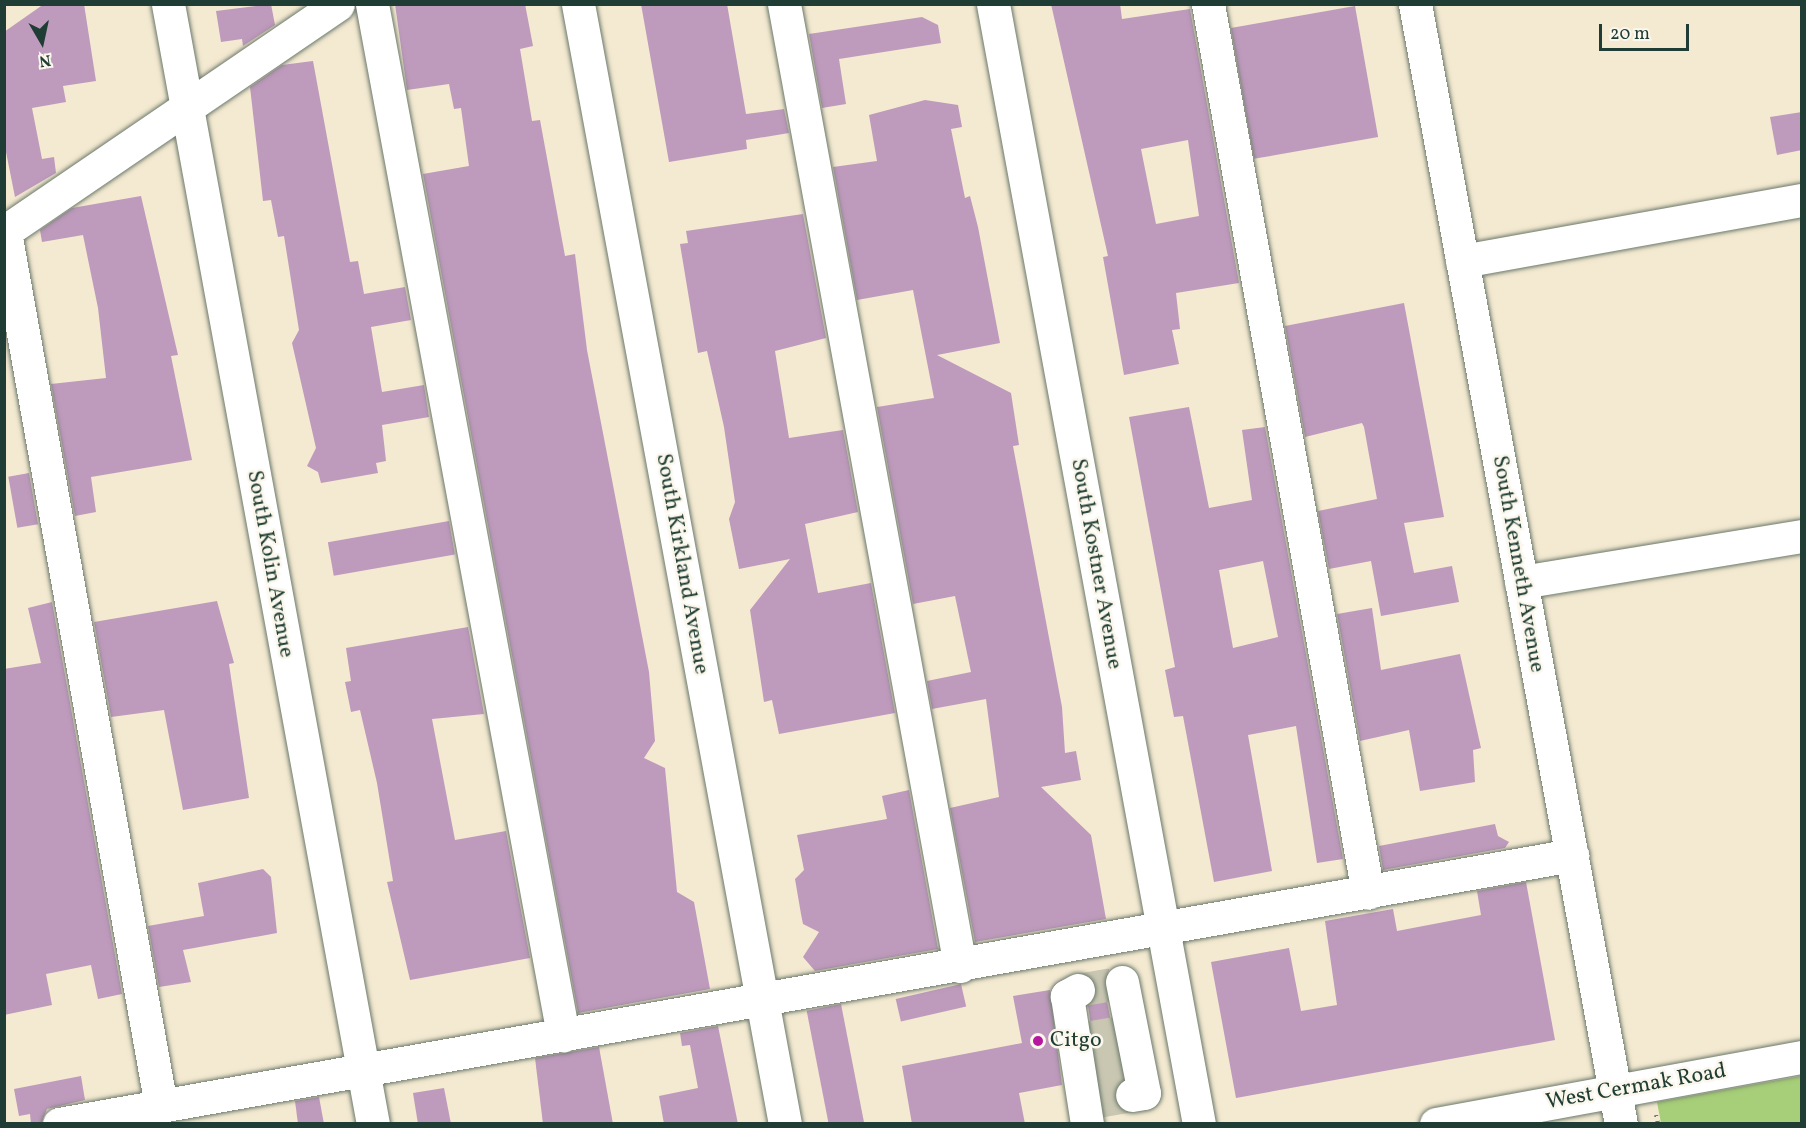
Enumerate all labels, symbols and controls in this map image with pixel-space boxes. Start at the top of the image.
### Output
north arrow [12,12,72,72]
scale bar [1602,12,1692,50]
text: 20 m [1610,22,1650,47]
text: N [37,48,52,72]
street label: South Kirkland Avenue [650,452,714,676]
street label: South Kenneth Avenue [1486,453,1550,675]
street label: South Kostner Avenue [1064,457,1128,671]
street label: South Kolin Avenue [241,468,299,660]
place label: Citgo [1050,1028,1102,1054]
marker: Citgo [1031,1034,1045,1048]
street label: West Cermak Road [1544,1058,1728,1116]

